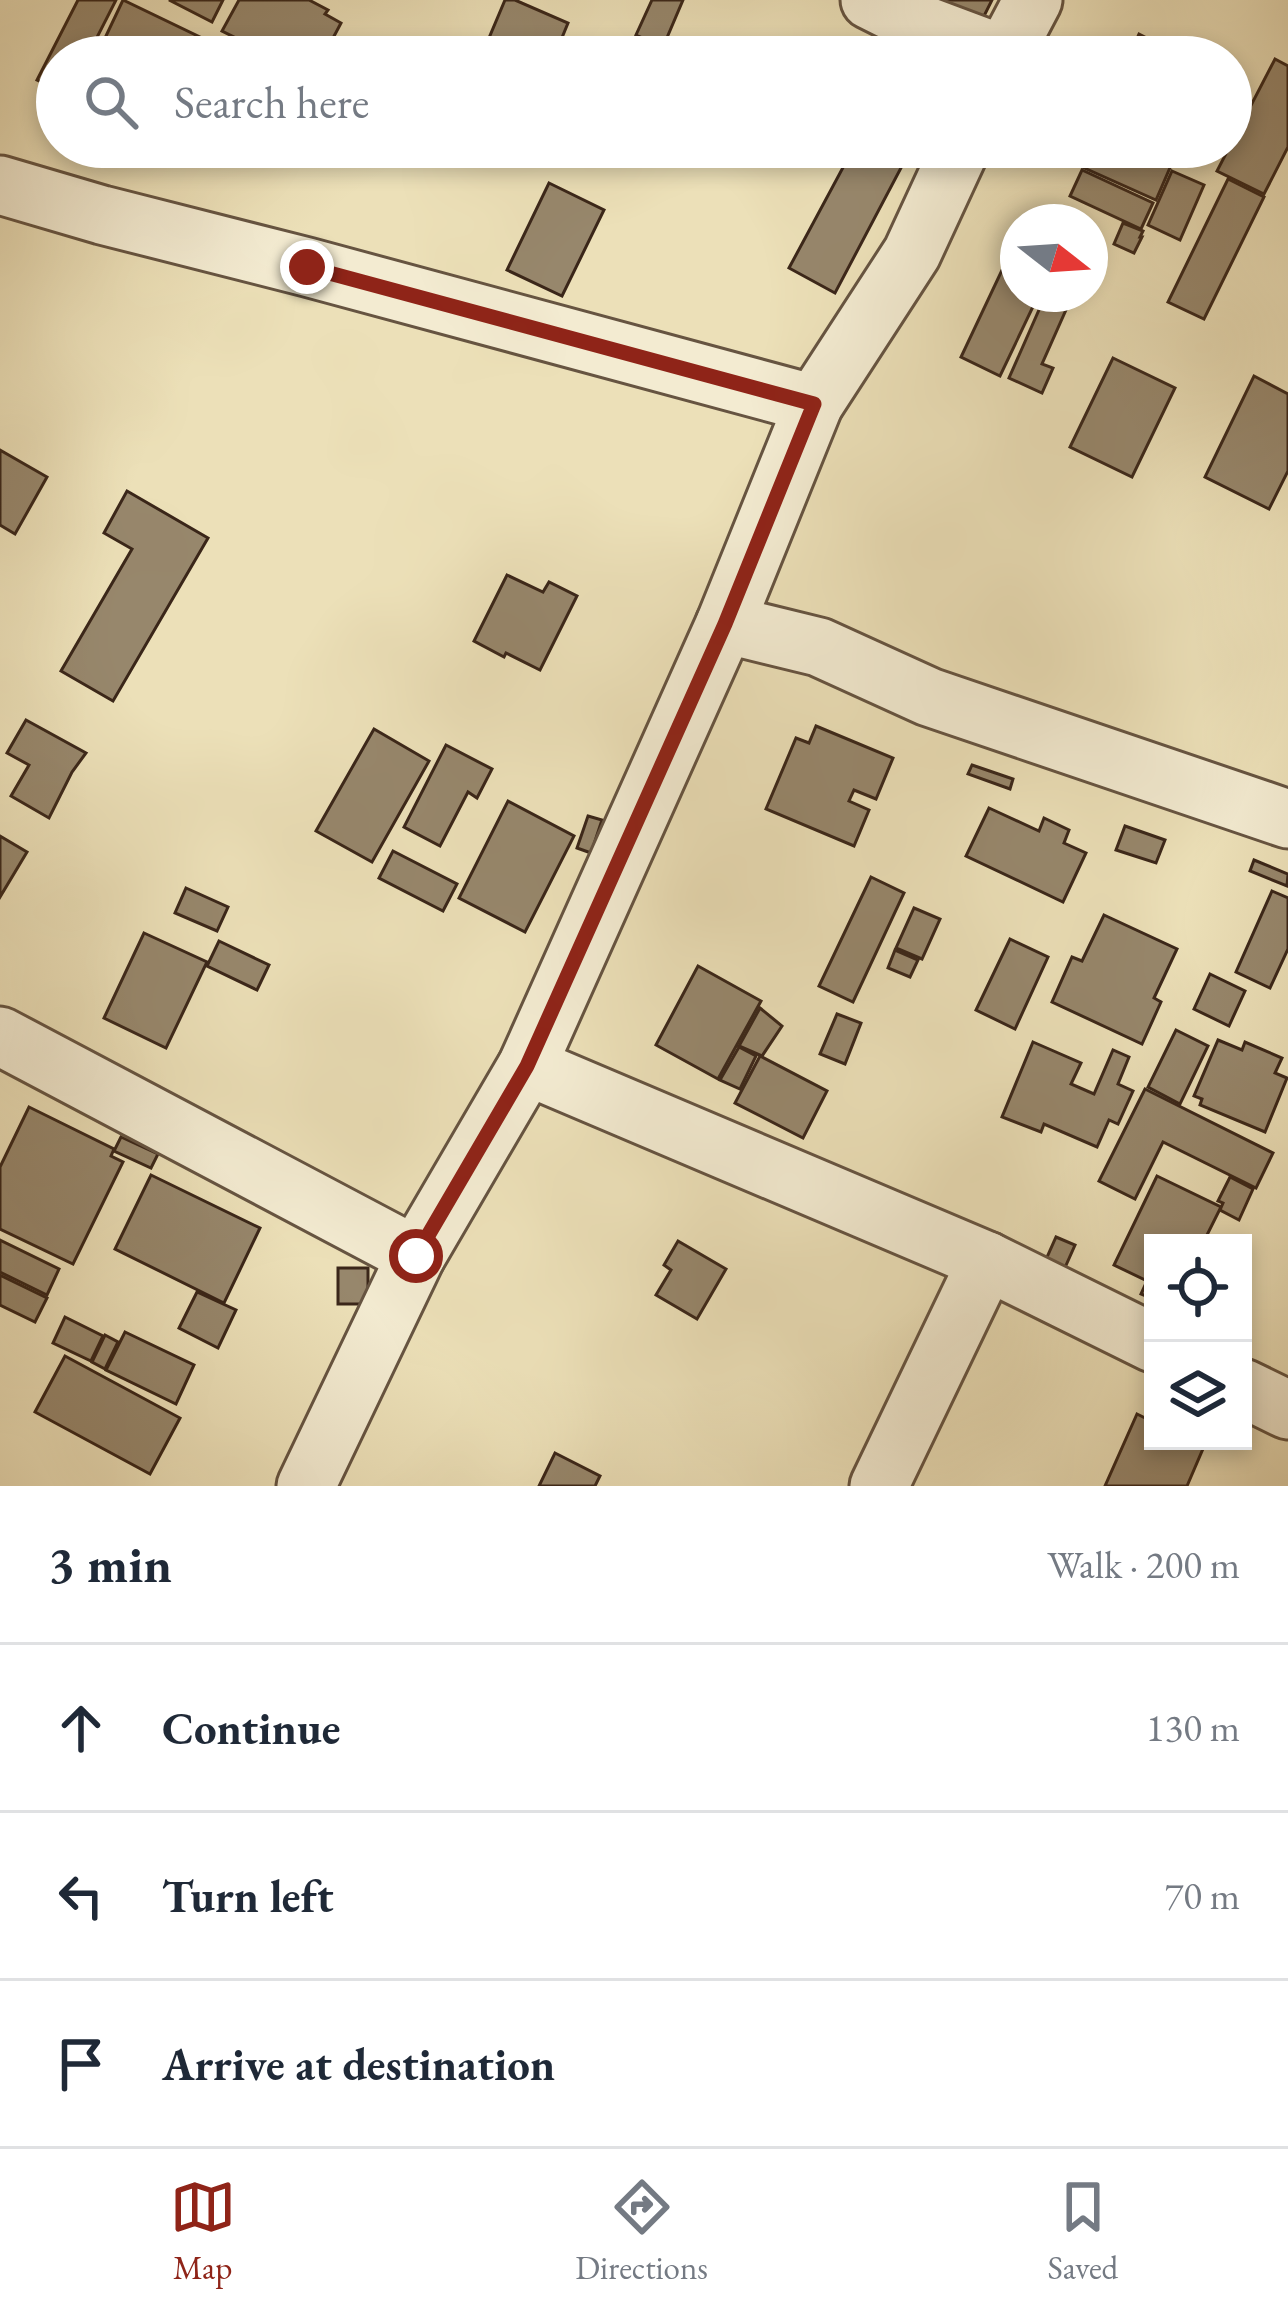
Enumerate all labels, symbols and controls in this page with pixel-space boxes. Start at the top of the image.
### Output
search box [36,36,1252,168]
icon: search [78,69,144,135]
text: Search here [174,73,369,131]
north arrow [1000,204,1108,312]
route end [280,240,334,294]
route start [389,1229,443,1283]
map controls [1144,1234,1252,1450]
button: locate [1144,1234,1252,1342]
button: layers [1144,1342,1252,1450]
text: 3 min [48,1531,172,1597]
text: Walk · 200 m [1047,1539,1240,1590]
icon: ahead [48,1695,114,1761]
text: Continue [162,1699,340,1757]
text: 130 m [1146,1702,1240,1753]
icon: left [48,1863,114,1929]
text: Turn left [162,1867,334,1925]
text: 70 m [1164,1870,1240,1921]
icon: arrive [48,2031,114,2097]
text: Arrive at destination [162,2035,555,2093]
tab: Map [170,2174,236,2289]
tab: Directions [575,2174,708,2289]
tab: Saved [1048,2174,1118,2289]

